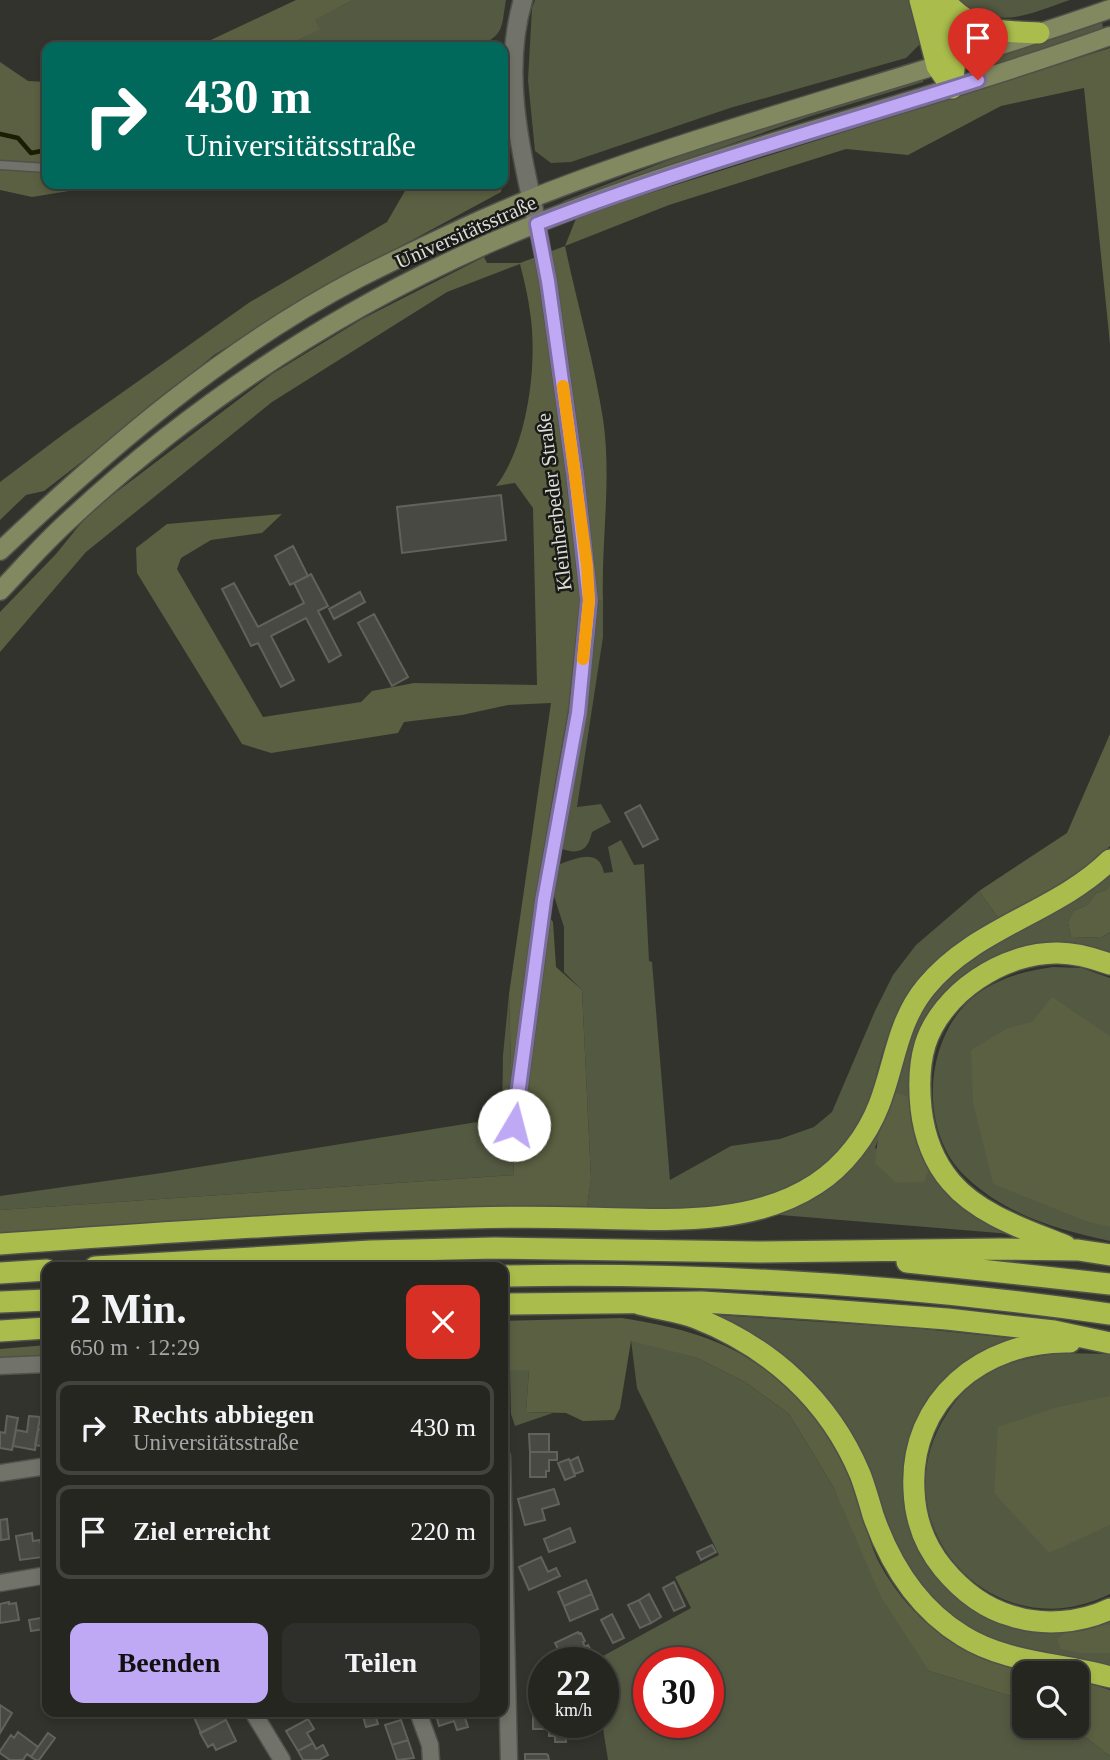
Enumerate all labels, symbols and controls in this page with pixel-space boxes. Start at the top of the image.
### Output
pin [948,8,1008,80]
icon: arrive [959,19,997,57]
text: 430 m [185,69,312,124]
icon: right [70,70,161,161]
text: Universitätsstraße [185,127,416,163]
street label: Universitätsstraße [392,190,540,274]
street label: Kleinherbeder Straße [531,412,577,592]
position arrow [477,1088,551,1162]
button: close [406,1285,480,1359]
text: 2 Min. [70,1286,187,1332]
text: 650 m · 12:29 [70,1335,200,1360]
text: Rechts abbiegen [133,1400,314,1429]
icon: right [74,1409,112,1447]
text: 430 m [410,1413,476,1442]
text: Universitätsstraße [133,1430,299,1455]
icon: arrive [74,1513,112,1551]
text: Ziel erreicht [133,1517,270,1546]
text: 220 m [410,1517,476,1546]
button: Beenden [70,1623,268,1703]
button: Teilen [282,1623,480,1703]
speed limit sign: 30 [633,1647,724,1738]
map controls [1012,1661,1089,1738]
button: search [1012,1661,1089,1738]
text: 22 [556,1664,591,1703]
text: km/h [555,1700,592,1720]

